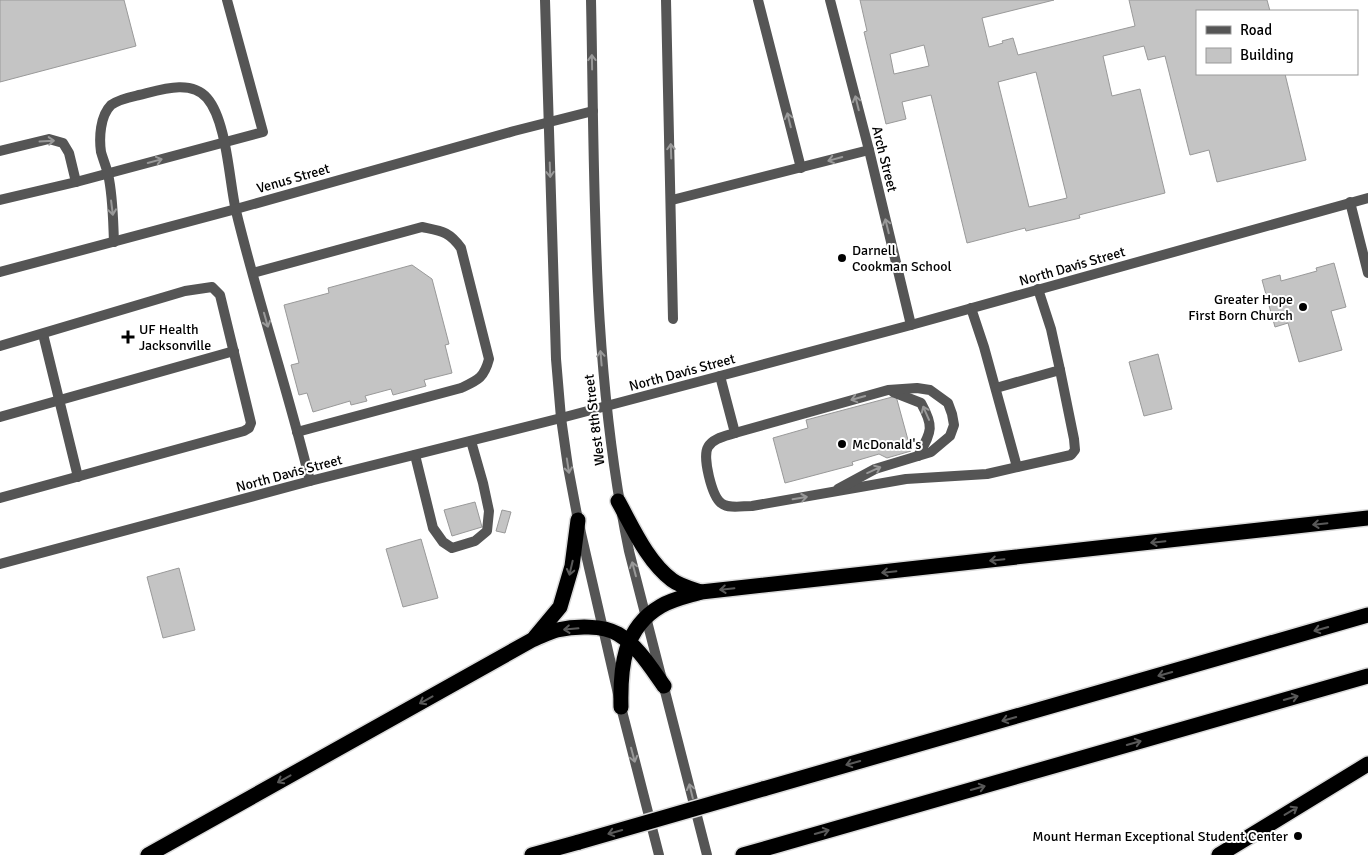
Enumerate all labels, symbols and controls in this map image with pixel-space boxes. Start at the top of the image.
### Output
legend [1196,10,1358,75]
text: Road [1240,21,1272,39]
text: Building [1240,46,1294,64]
one-way arrow [587,54,597,70]
one-way arrow [852,95,861,111]
one-way arrow [784,113,793,129]
street label: Arch Street [868,124,901,194]
one-way arrow [39,137,55,146]
one-way arrow [666,143,675,159]
one-way arrow [827,155,843,164]
one-way arrow [147,156,163,165]
street label: Venus Street [255,160,332,197]
one-way arrow [545,162,554,178]
one-way arrow [107,199,117,215]
one-way arrow [882,219,891,235]
place label: Darnell Cookman School [852,242,952,275]
street label: North Davis Street [1017,243,1127,290]
marker: Darnell Cookman School [836,252,848,264]
place label: Greater Hope First Born Church [1188,291,1293,324]
marker: Greater Hope First Born Church [1297,301,1309,313]
one-way arrow [262,312,271,328]
place label: UF Health Jacksonville [139,321,211,354]
marker: UF Health Jacksonville [121,330,135,344]
one-way arrow [596,350,606,366]
street label: North Davis Street [627,350,737,395]
street label: West 8th Street [580,373,609,467]
one-way arrow [850,394,866,404]
one-way arrow [920,406,930,421]
place label: McDonald's [852,436,921,453]
marker: McDonald's [836,438,848,450]
street label: North Davis Street [234,451,344,496]
one-way arrow [563,458,573,474]
one-way arrow [866,465,881,475]
one-way arrow [791,493,807,503]
one-way arrow [1312,519,1328,529]
one-way arrow [1150,537,1166,547]
one-way arrow [989,555,1005,565]
one-way arrow [566,560,575,576]
one-way arrow [628,562,638,578]
one-way arrow [881,567,897,577]
one-way arrow [720,584,736,594]
one-way arrow [563,624,579,633]
one-way arrow [1314,624,1330,634]
one-way arrow [1157,669,1173,679]
one-way arrow [1282,693,1298,703]
one-way arrow [418,695,433,705]
one-way arrow [1001,714,1017,724]
one-way arrow [1126,737,1142,747]
one-way arrow [629,746,638,762]
one-way arrow [845,759,861,769]
one-way arrow [277,775,292,785]
one-way arrow [970,782,986,792]
one-way arrow [686,783,695,799]
one-way arrow [1283,806,1297,816]
one-way arrow [608,827,624,837]
one-way arrow [814,827,830,837]
place label: Mount Herman Exceptional Student Center [1032,828,1289,845]
marker: Mount Herman Exceptional Student Center [1292,830,1304,842]

